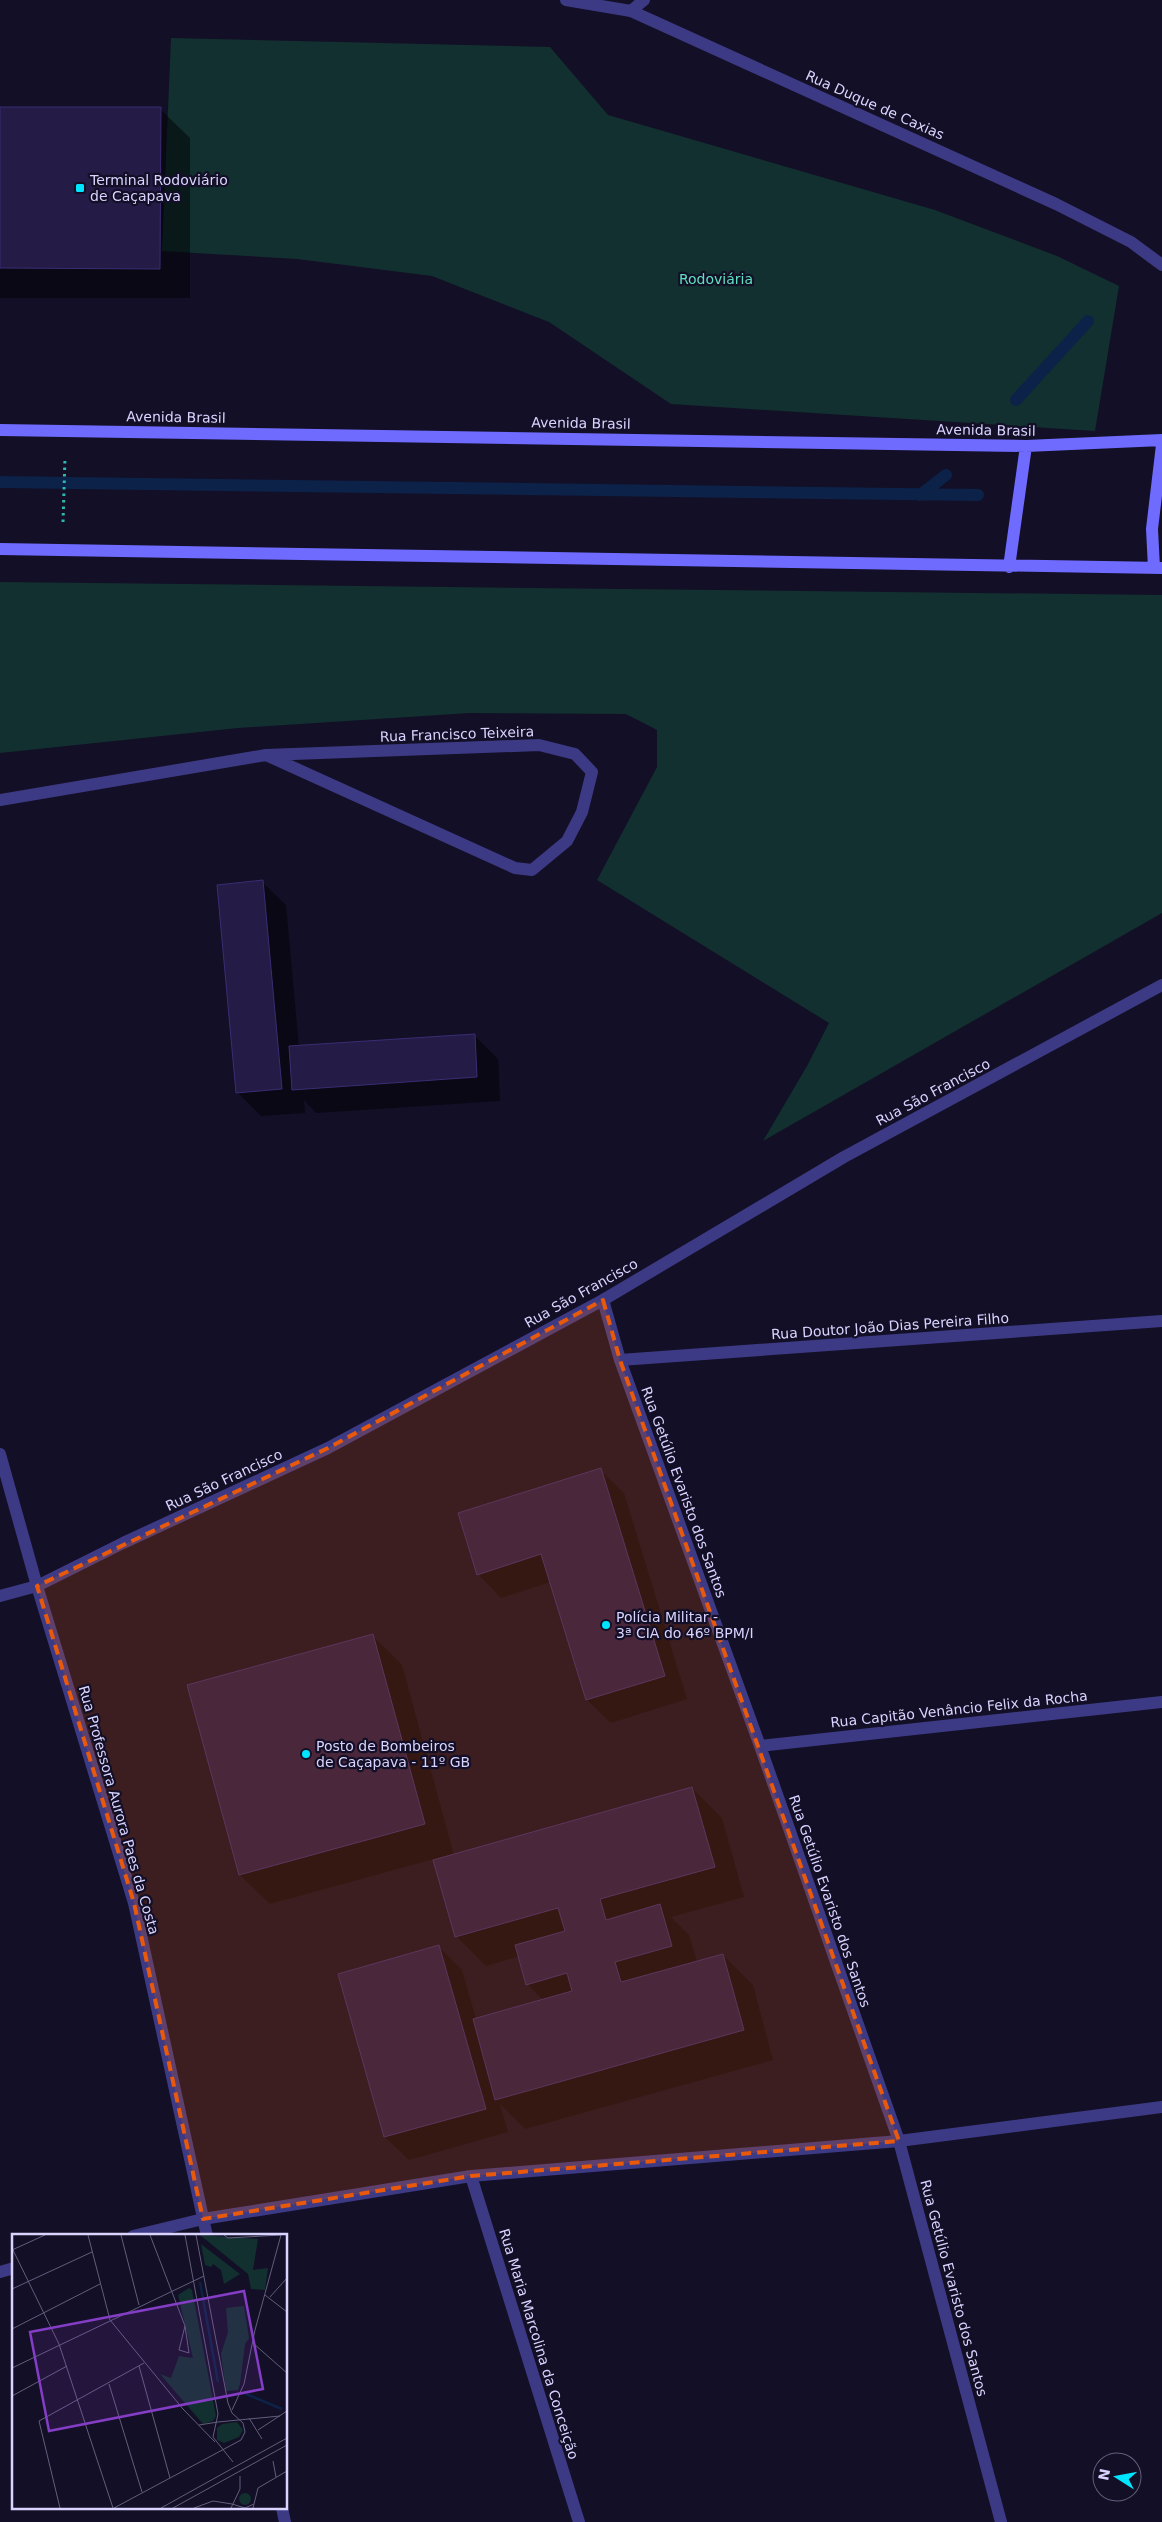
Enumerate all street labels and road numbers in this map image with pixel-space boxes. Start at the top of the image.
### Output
street label: Rua Duque de Caxias [803,67,947,143]
street label: Avenida Brasil [126,408,226,426]
street label: Avenida Brasil [531,414,631,432]
street label: Avenida Brasil [936,421,1036,439]
street label: Rua Francisco Teixeira [380,723,534,745]
street label: Rua São Francisco [873,1055,993,1129]
street label: Rua São Francisco [522,1255,640,1331]
street label: Rua Doutor João Dias Pereira Filho [771,1310,1009,1342]
street label: Rua Getúlio Evaristo dos Santos [638,1384,730,1600]
street label: Rua São Francisco [163,1446,285,1514]
street label: Rua Professora Aurora Paes da Costa [76,1684,162,1936]
street label: Rua Capitão Venâncio Felix da Rocha [830,1688,1088,1730]
street label: Rua Getúlio Evaristo dos Santos [786,1793,874,2009]
street label: Rua Getúlio Evaristo dos Santos [917,2178,991,2398]
street label: Rua Maria Marcolina da Conceição [496,2227,582,2461]

